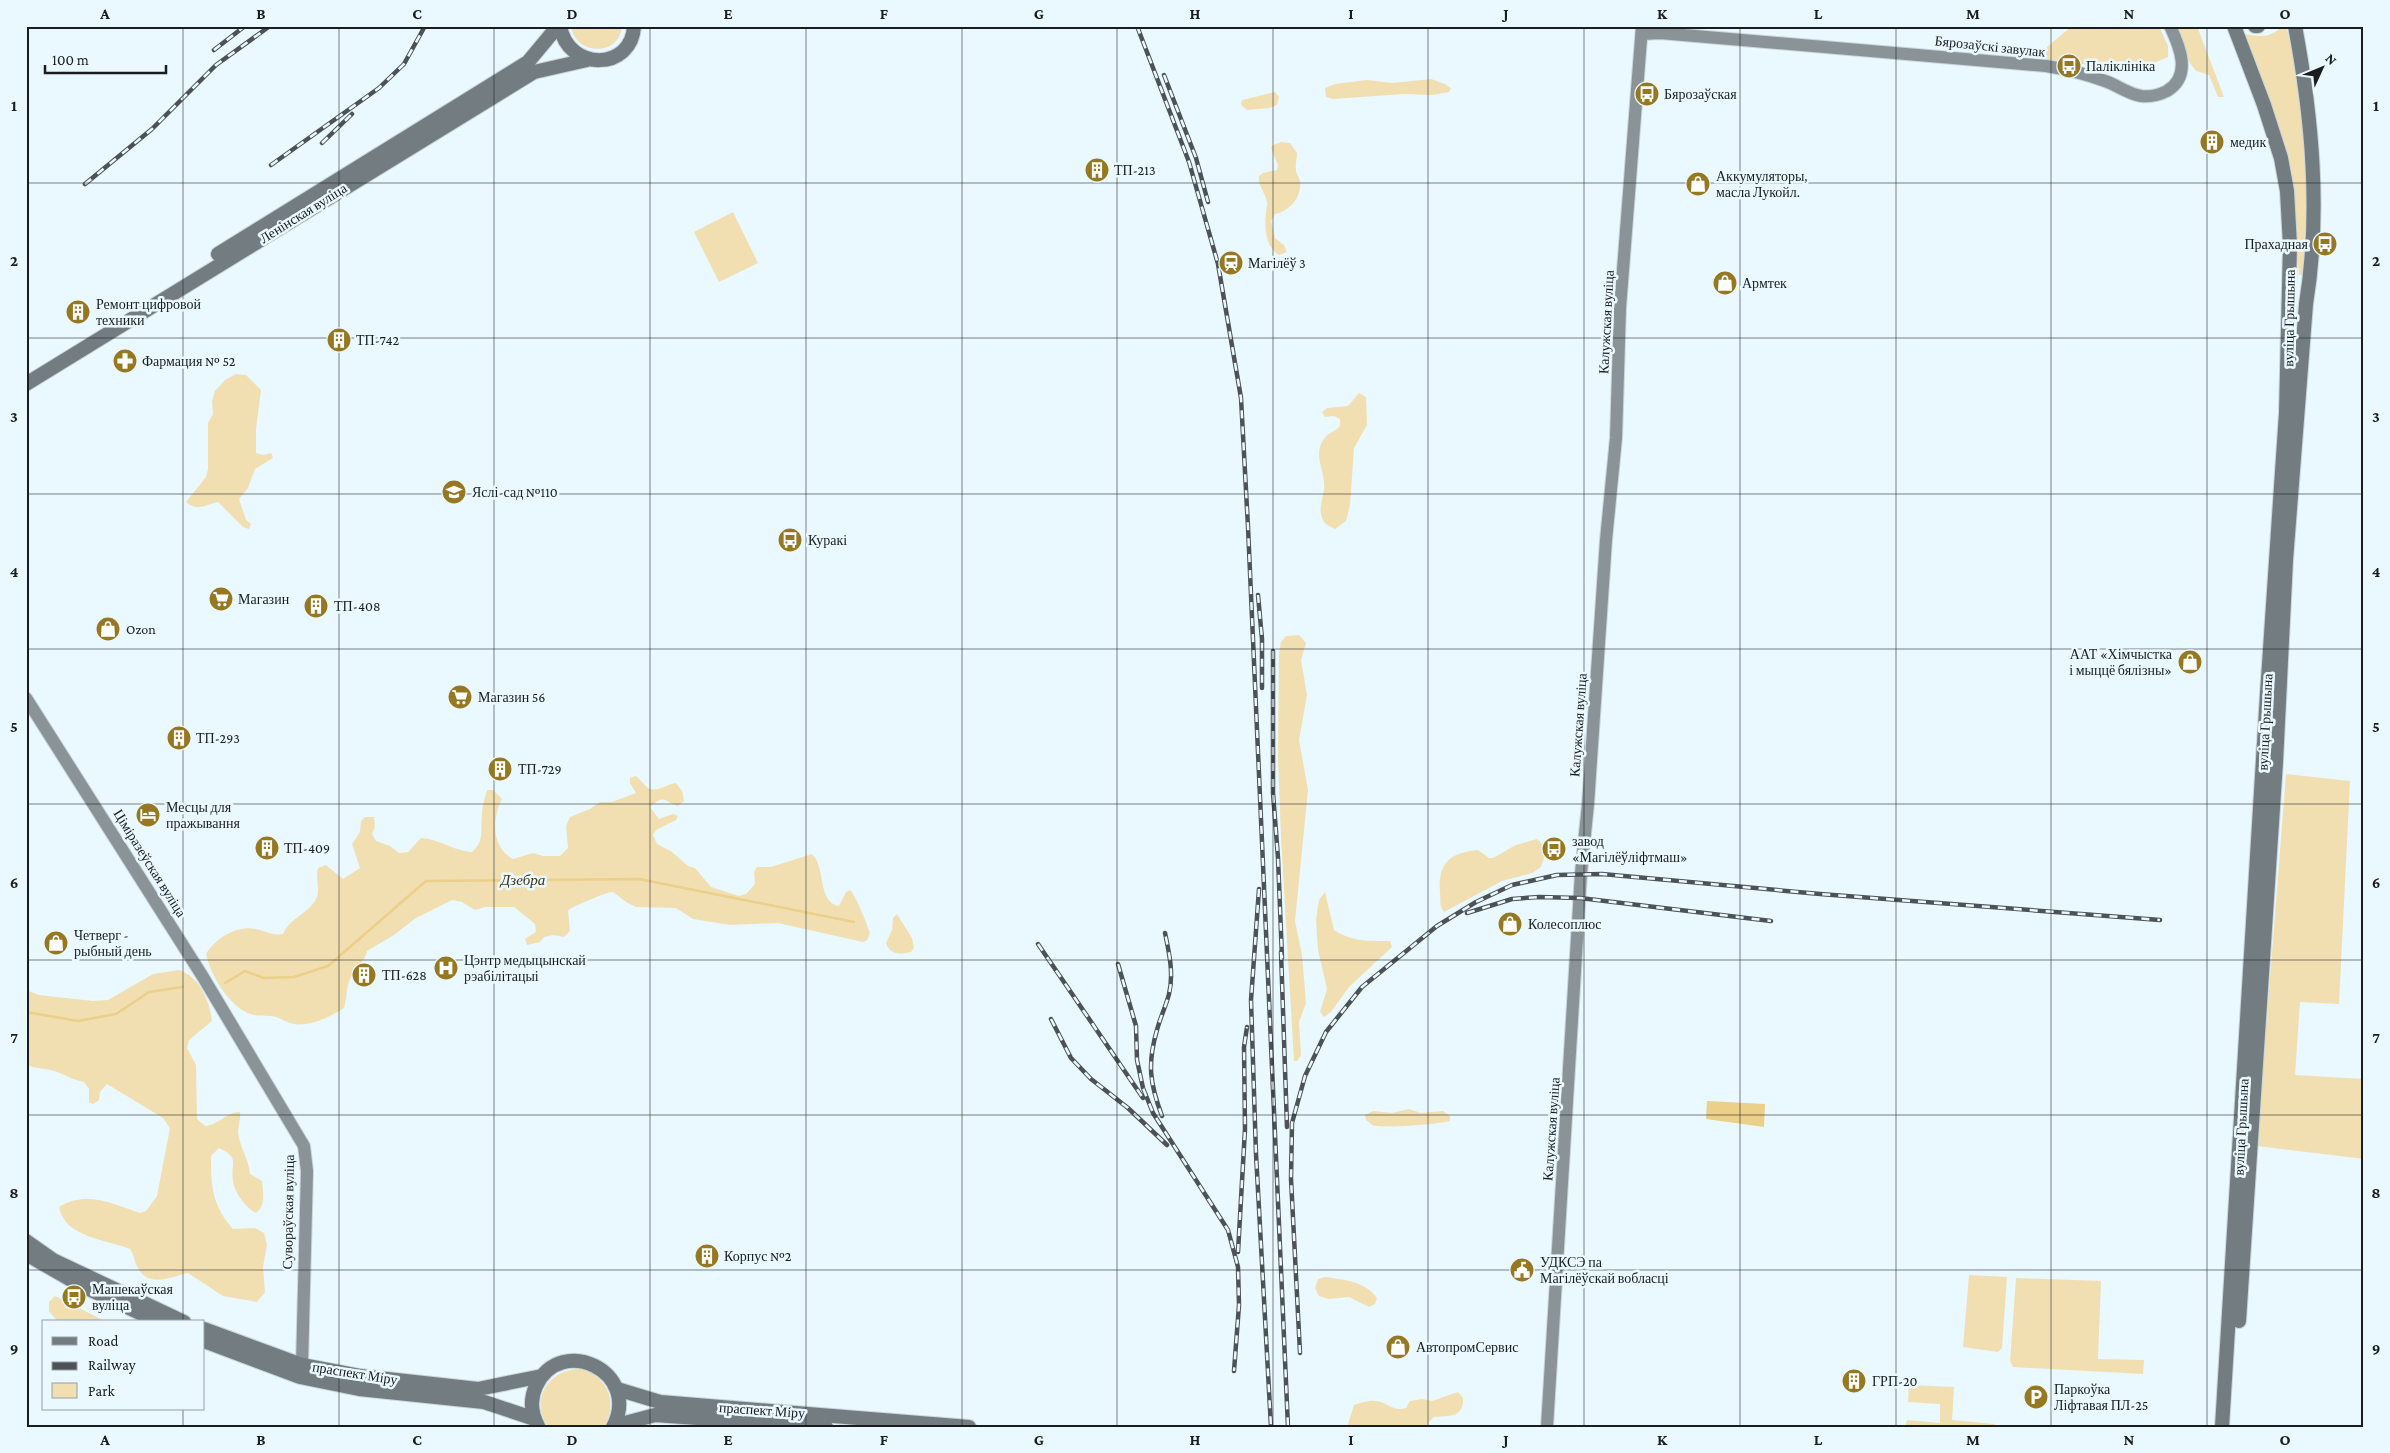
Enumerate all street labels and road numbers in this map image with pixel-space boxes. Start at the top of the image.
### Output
street label: Бярозаўскі завулак [1934,32,2046,60]
street label: Ленінская вуліца [256,179,350,246]
street label: вуліца Грышына [2280,268,2298,367]
street label: Калужская вуліца [1595,269,1617,374]
street label: Калужская вуліца [1566,672,1590,777]
street label: вуліца Грышына [2254,672,2276,771]
street label: Ціміразеўская вуліца [110,806,190,920]
street label: Калужская вуліца [1539,1076,1563,1181]
street label: вуліца Грышына [2230,1077,2252,1176]
street label: Сувораўская вуліца [279,1154,297,1270]
street label: праспект Міру [311,1358,399,1388]
street label: праспект Міру [718,1399,806,1421]

